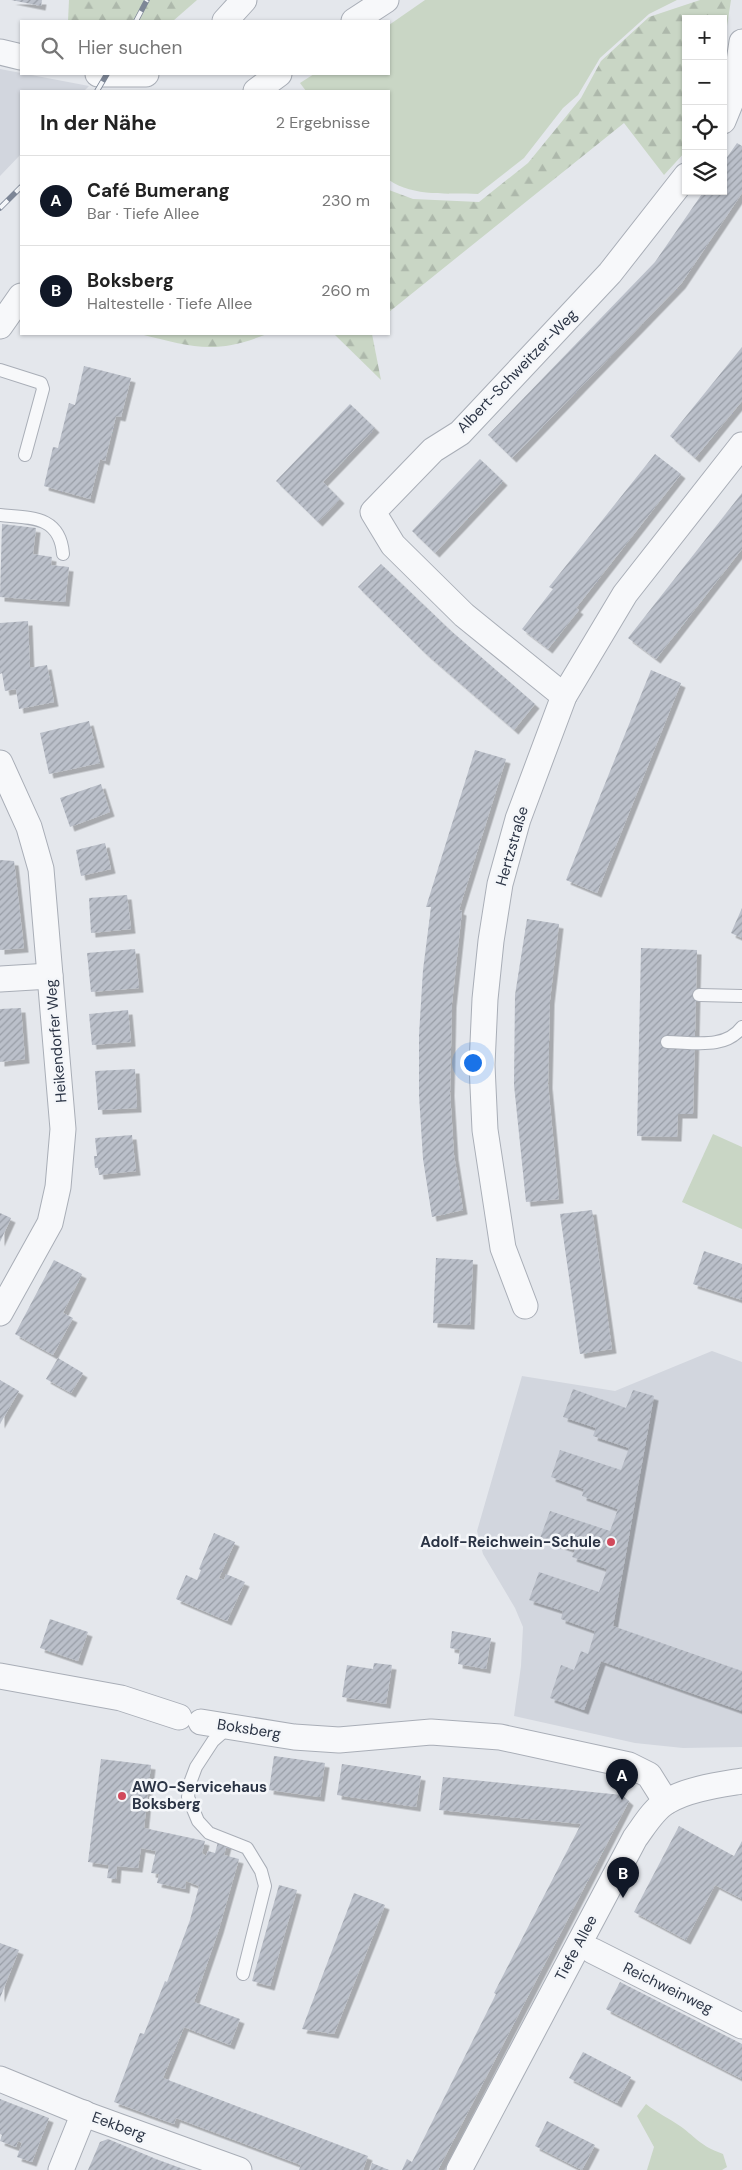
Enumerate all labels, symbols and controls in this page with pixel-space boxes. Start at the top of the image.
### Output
map controls [682,15,727,195]
button: + [682,15,727,60]
search box [20,20,390,75]
icon: search [38,34,66,62]
text: Hier suchen [78,35,182,60]
button: − [682,60,727,105]
button: locate [682,105,727,150]
text: In der Nähe [40,109,157,137]
text: 2 Ergebnisse [276,112,370,133]
button: layers [682,150,727,195]
text: Café Bumerang [87,178,230,203]
text: A [50,190,62,211]
text: 230 m [322,190,370,211]
text: Bar · Tiefe Allee [87,203,199,224]
text: Boksberg [87,268,174,293]
text: B [51,280,61,301]
text: 260 m [321,280,370,301]
text: Haltestelle · Tiefe Allee [87,293,252,314]
street label: Albert-Schweitzer-Weg [453,305,581,437]
street label: Hertzstraße [491,804,533,888]
street label: Heikendorfer Weg [41,978,71,1104]
your location [460,1050,486,1076]
place label: Adolf-Reichwein-Schule [420,1532,601,1552]
marker: Adolf-Reichwein-Schule [605,1536,617,1548]
street label: Boksberg [216,1714,282,1744]
pin: A [606,1759,638,1800]
place label: AWO-Servicehaus Boksberg [132,1777,267,1814]
marker: AWO-Servicehaus Boksberg [116,1790,128,1802]
pin: B [607,1857,639,1898]
street label: Tiefe Allee [550,1912,602,1984]
street label: Reichweinweg [620,1958,716,2018]
street label: Eekberg [89,2107,149,2145]

